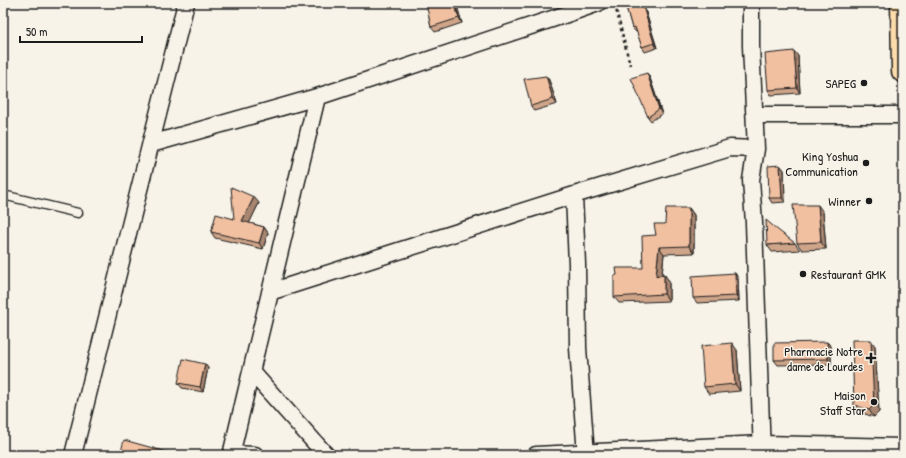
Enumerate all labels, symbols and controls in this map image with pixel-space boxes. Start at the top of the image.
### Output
scale bar [20,18,142,44]
text: 50 m [26,23,47,40]
place label: SAPEG [825,74,857,92]
marker: SAPEG [859,78,869,88]
place label: King Yoshua Communication [785,147,858,180]
marker: King Yoshua Communication [861,158,871,168]
place label: Winner [828,192,861,210]
marker: Winner [864,196,874,206]
place label: Restaurant GMK [811,265,886,283]
marker: Restaurant GMK [798,269,808,279]
place label: Pharmacie Notre dame de Lourdes [784,342,863,375]
marker: Pharmacie Notre dame de Lourdes [866,353,876,363]
place label: Maison Staff Star [820,386,866,419]
marker: Maison Staff Star [869,397,879,407]

